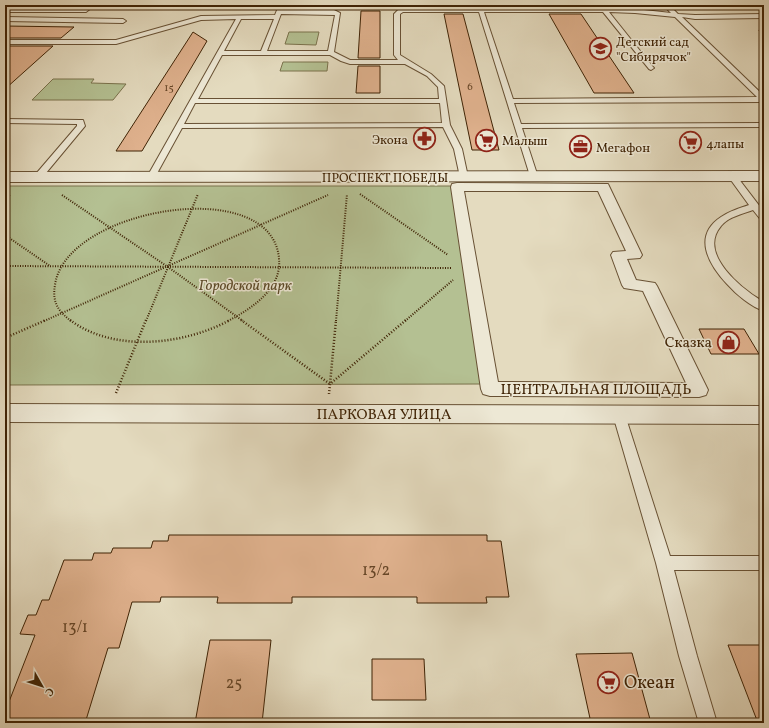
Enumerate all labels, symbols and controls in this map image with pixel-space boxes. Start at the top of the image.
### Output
place label: Детский сад "Сибирячок" [616,34,691,67]
school or university icon: Детский сад "Сибирячок" [588,35,614,61]
house number: 6 [467,80,473,95]
house number: 15 [164,81,174,96]
pharmacy icon: Экона [411,126,437,152]
supermarket icon: Малыш [473,127,499,153]
supermarket icon: 4лапы [677,130,703,156]
place label: Экона [372,132,408,150]
place label: Малыш [502,133,548,151]
office icon: Мегафон [567,134,593,160]
place label: 4лапы [706,136,744,154]
place label: Мегафон [596,140,650,158]
street label: ПРОСПЕКТ ПОБЕДЫ [322,170,448,188]
park label: Городской парк [198,276,293,297]
shop icon: Сказка [715,329,741,355]
place label: Сказка [665,333,712,354]
street label: ЦЕНТРАЛЬНАЯ ПЛОЩАДЬ [500,380,692,401]
street label: ПАРКОВАЯ УЛИЦА [316,405,452,426]
house number: 13/2 [362,560,390,582]
house number: 13/1 [62,617,88,639]
north arrow [22,666,62,706]
supermarket icon: Океан [595,669,621,695]
place label: Океан [624,671,675,696]
house number: 25 [226,673,242,695]
text: С [41,684,57,699]

